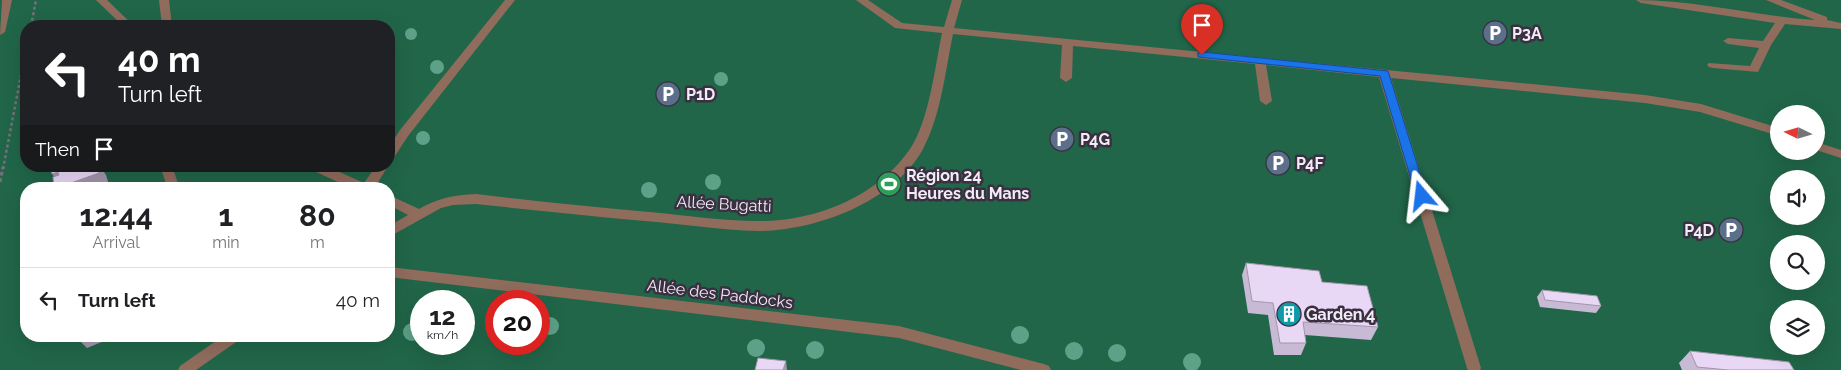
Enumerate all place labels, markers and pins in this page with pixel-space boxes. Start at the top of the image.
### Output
pin [1181,4,1223,55]
parking icon: P3A [1482,20,1508,46]
place label: P3A [1512,24,1542,43]
parking icon: P1D [655,81,681,107]
place label: P1D [686,85,715,104]
parking icon: P4G [1049,126,1075,152]
place label: P4G [1080,130,1110,149]
parking icon: P4F [1265,150,1291,176]
place label: P4F [1296,154,1324,173]
place label: Région 24 Heures du Mans [906,166,1029,203]
sports icon: Région 24 Heures du Mans [876,171,902,197]
parking icon: P4D [1718,217,1744,243]
place label: P4D [1684,221,1714,240]
building icon: Garden 4 [1276,301,1302,327]
place label: Garden 4 [1306,305,1375,324]

